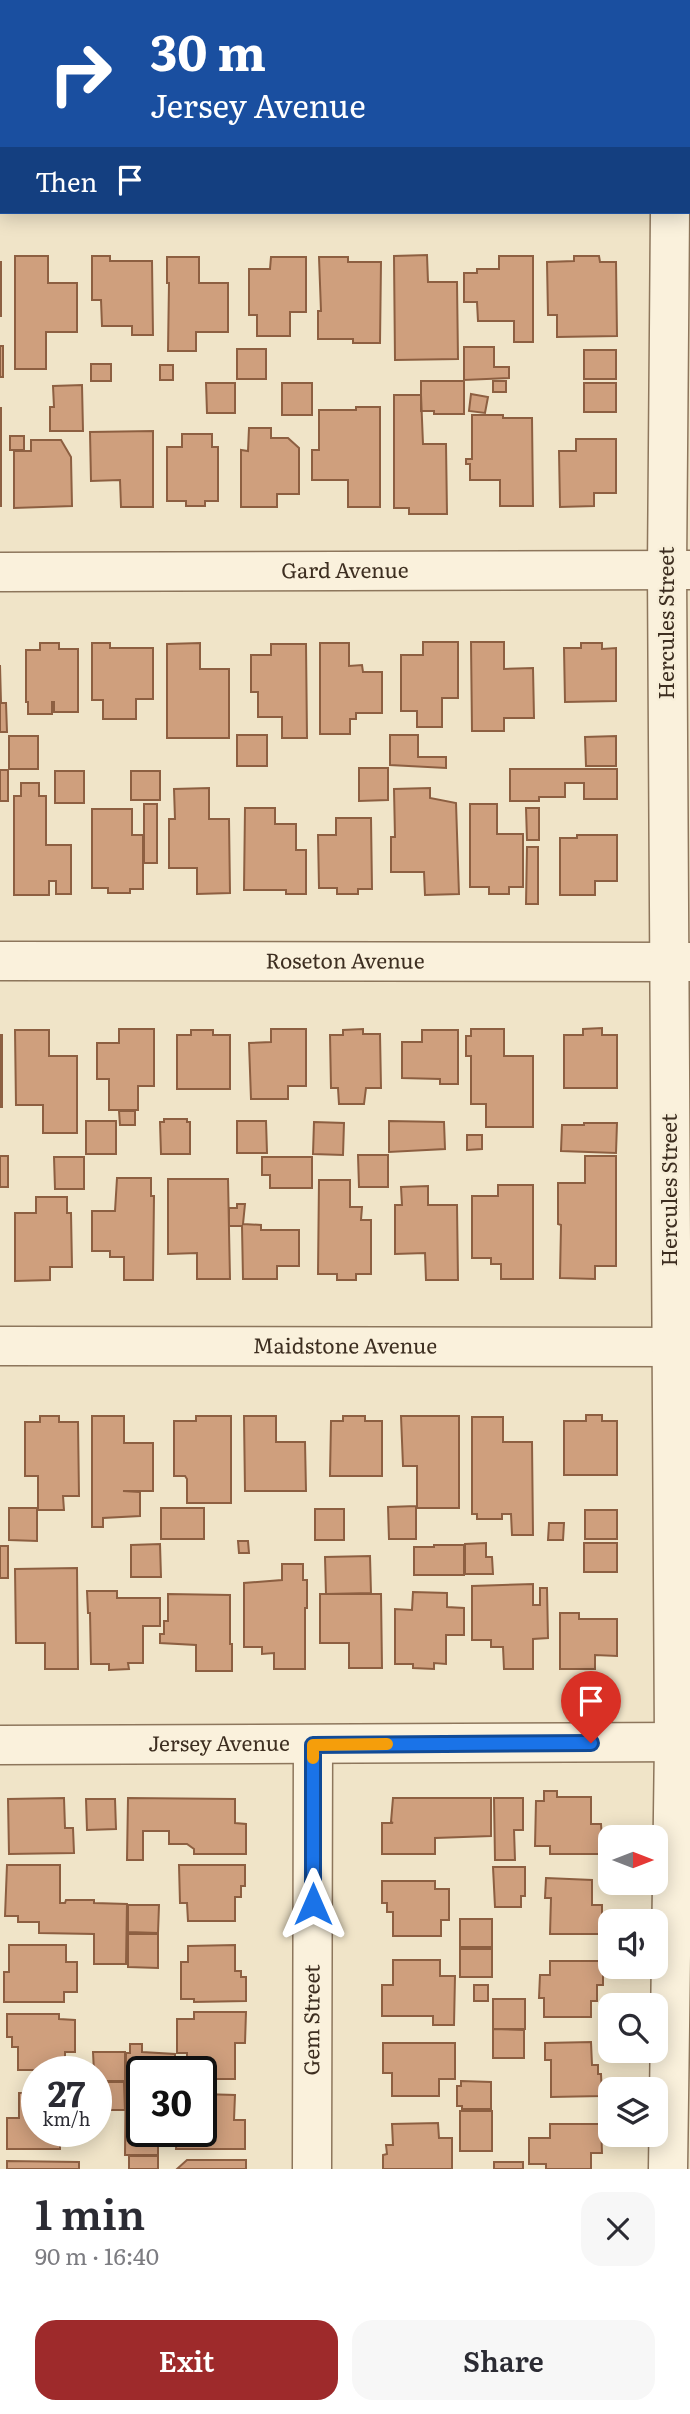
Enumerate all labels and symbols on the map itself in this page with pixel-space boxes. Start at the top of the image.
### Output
street label: Hercules Street [649,546,680,699]
street label: Gard Avenue [281,553,409,584]
street label: Roseton Avenue [265,943,425,975]
street label: Hercules Street [652,1113,683,1266]
street label: Maidstone Avenue [253,1328,437,1360]
pin [561,1671,621,1743]
street label: Jersey Avenue [148,1726,290,1757]
north arrow [598,1825,668,1895]
position arrow [276,1867,350,1941]
street label: Gem Street [294,1964,325,2076]
speed limit sign: 30 [126,2056,217,2147]

